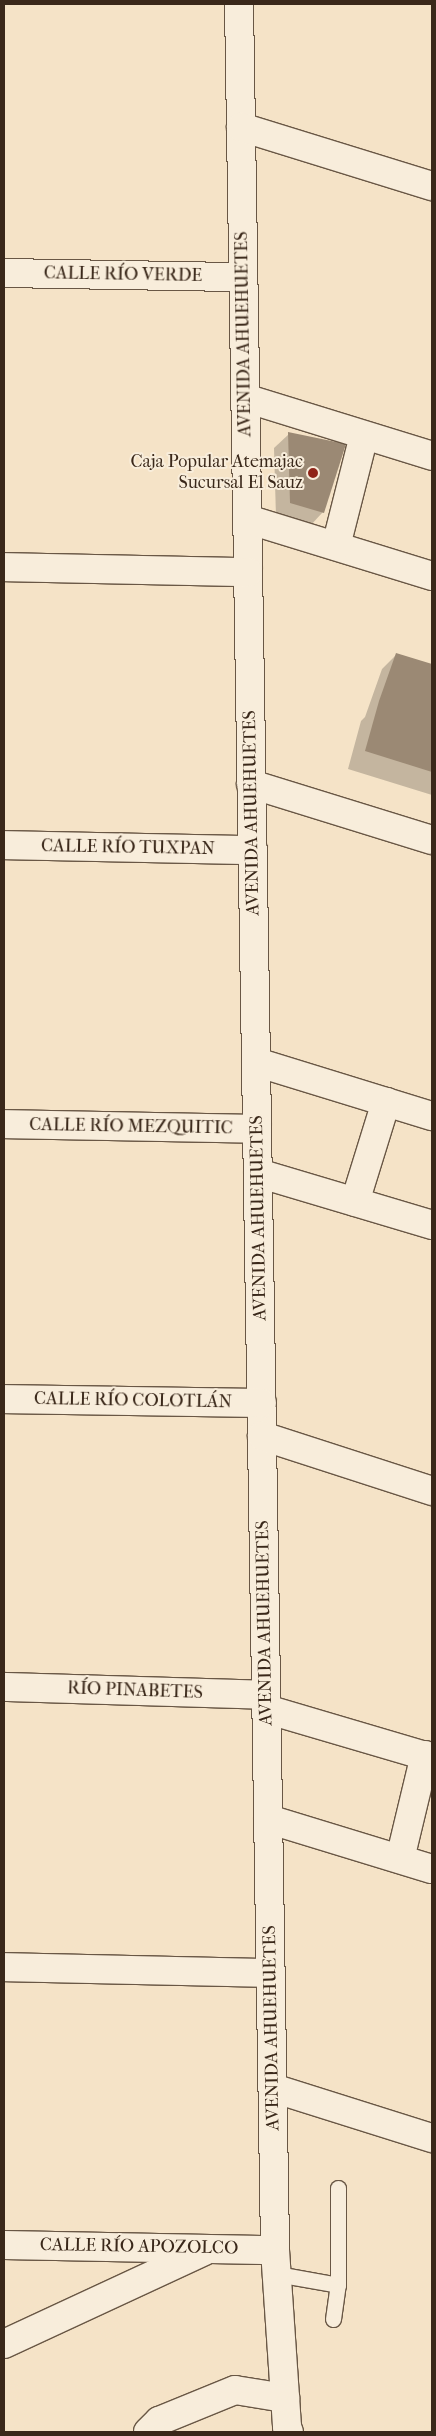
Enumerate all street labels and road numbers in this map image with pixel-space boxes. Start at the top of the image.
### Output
street label: AVENIDA AHUEHUETES [231,231,257,437]
street label: CALLE RÍO VERDE [44,263,202,287]
street label: AVENIDA AHUEHUETES [239,710,265,916]
street label: CALLE RÍO TUXPAN [41,836,215,860]
street label: CALLE RÍO MEZQUITIC [29,1114,233,1140]
street label: AVENIDA AHUEHUETES [246,1115,272,1321]
street label: CALLE RÍO COLOTLÁN [34,1388,232,1414]
street label: AVENIDA AHUEHUETES [252,1520,278,1726]
street label: RÍO PINABETES [67,1678,203,1704]
street label: AVENIDA AHUEHUETES [259,1925,285,2131]
street label: CALLE RÍO APOZOLCO [40,2234,238,2260]

